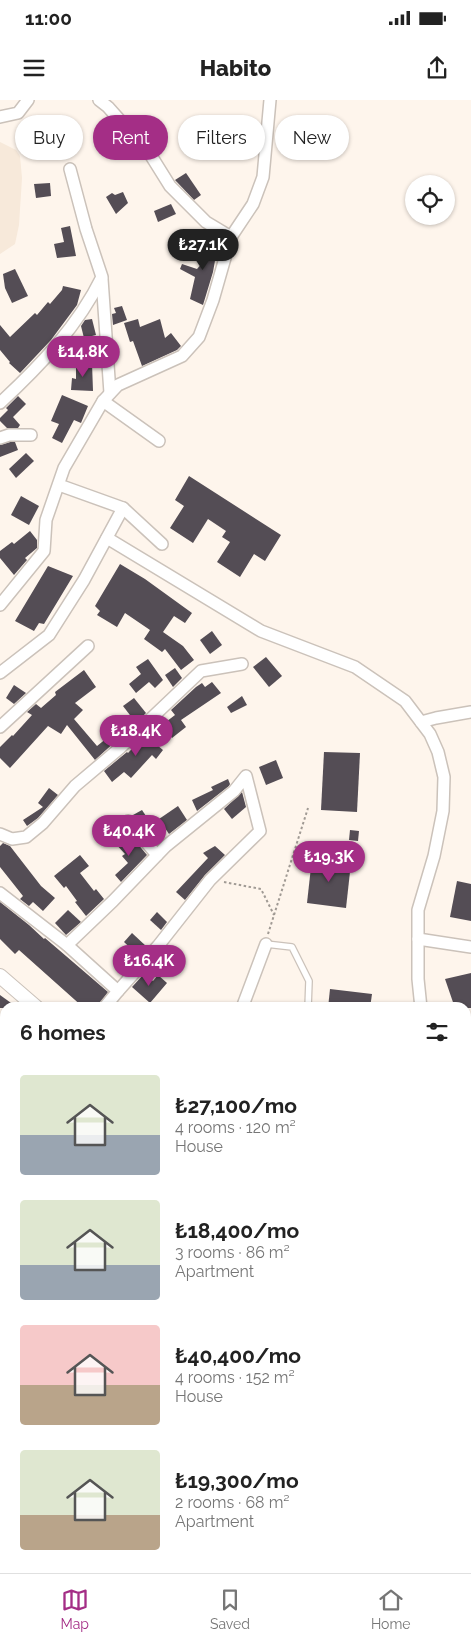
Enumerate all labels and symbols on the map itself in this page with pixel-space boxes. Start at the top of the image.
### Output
pin: ₺27.1K [162,228,244,271]
pin: ₺14.8K [42,336,124,378]
pin: ₺18.4K [95,714,177,757]
pin: ₺40.4K [88,814,170,857]
pin: ₺19.3K [288,840,370,883]
pin: ₺16.4K [108,944,190,987]

